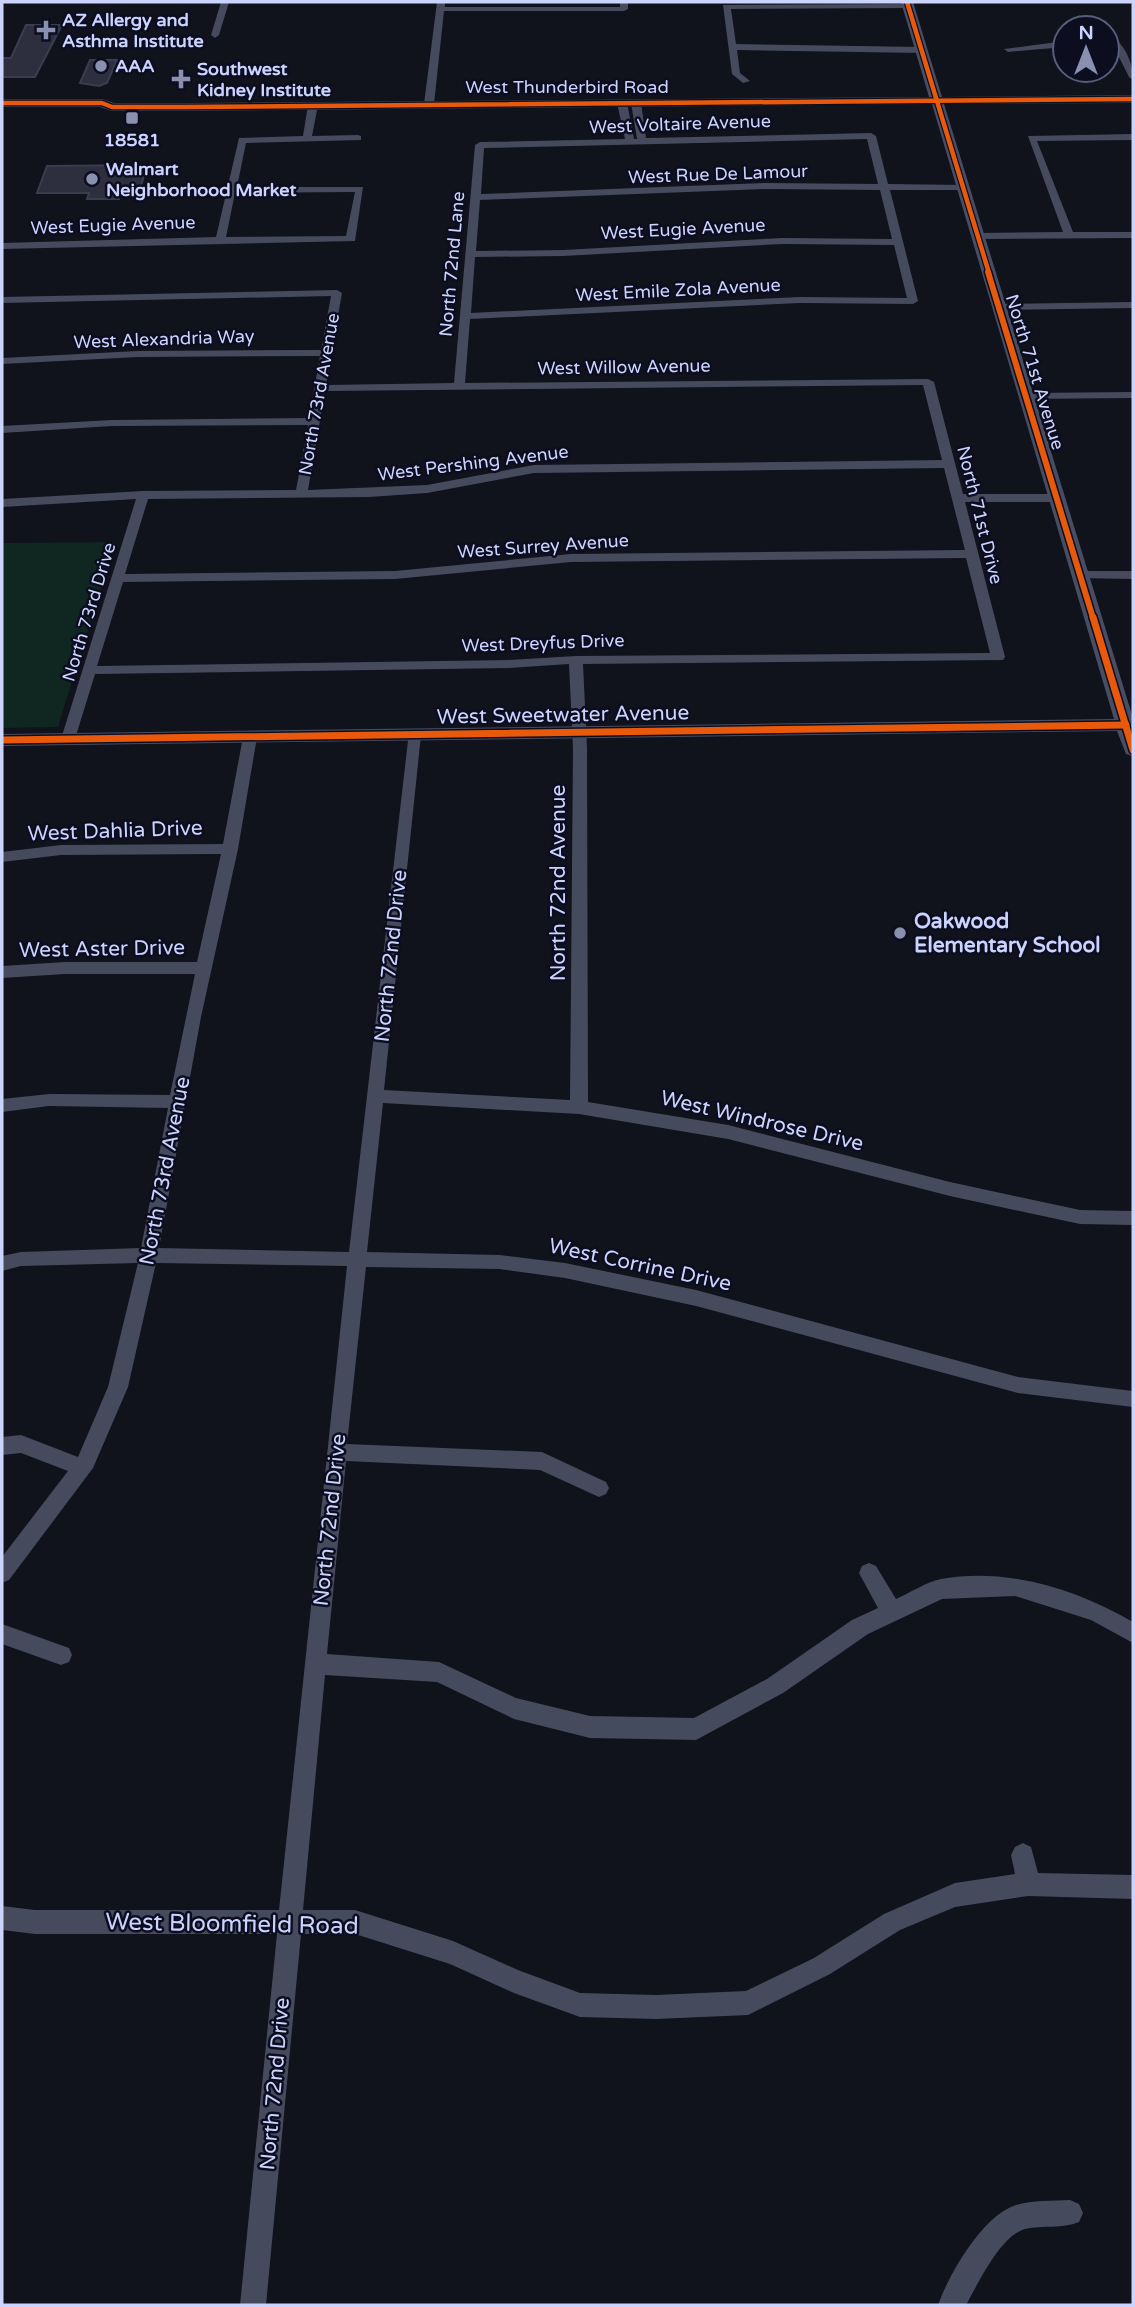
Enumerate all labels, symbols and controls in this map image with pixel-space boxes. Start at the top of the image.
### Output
place label: AZ Allergy and Asthma Institute [62,9,204,52]
north arrow [1051,14,1121,84]
marker: AZ Allergy and Asthma Institute [36,20,56,40]
text: N [1078,22,1094,44]
place label: AAA [115,55,155,77]
marker: AAA [93,58,109,74]
place label: Southwest Kidney Institute [197,58,331,101]
marker: Southwest Kidney Institute [171,69,191,89]
street label: West Thunderbird Road [465,76,669,98]
marker: 18581 [124,110,140,126]
street label: West Voltaire Avenue [589,110,771,138]
place label: 18581 [104,129,160,151]
place label: Walmart Neighborhood Market [106,158,297,201]
street label: West Rue De Lamour [628,160,809,188]
marker: Walmart Neighborhood Market [84,171,100,187]
street label: North 72nd Lane [435,190,469,338]
street label: West Eugie Avenue [30,211,196,239]
street label: West Eugie Avenue [600,214,766,244]
street label: West Emile Zola Avenue [575,274,781,306]
street label: North 71st Avenue [1001,291,1069,453]
street label: North 73rd Avenue [294,311,344,477]
street label: West Alexandria Way [73,325,255,353]
street label: West Willow Avenue [537,354,711,380]
street label: West Pershing Avenue [376,440,570,486]
street label: North 71st Drive [952,444,1008,586]
street label: West Surrey Avenue [456,529,630,563]
street label: North 73rd Drive [57,540,121,684]
street label: West Dreyfus Drive [461,629,625,657]
street label: West Sweetwater Avenue [437,700,690,730]
street label: North 72nd Avenue [546,785,571,981]
street label: West Dahlia Drive [27,815,203,847]
street label: North 72nd Drive [370,868,412,1043]
place label: Oakwood Elementary School [914,909,1101,958]
marker: Oakwood Elementary School [892,925,908,941]
street label: West Aster Drive [19,935,185,963]
street label: North 73rd Avenue [134,1074,196,1267]
street label: West Windrose Drive [658,1085,866,1157]
street label: West Corrine Drive [547,1233,734,1297]
street label: North 72nd Drive [309,1432,351,1607]
street label: West Bloomfield Road [105,1907,359,1941]
street label: North 72nd Drive [255,1997,295,2171]

